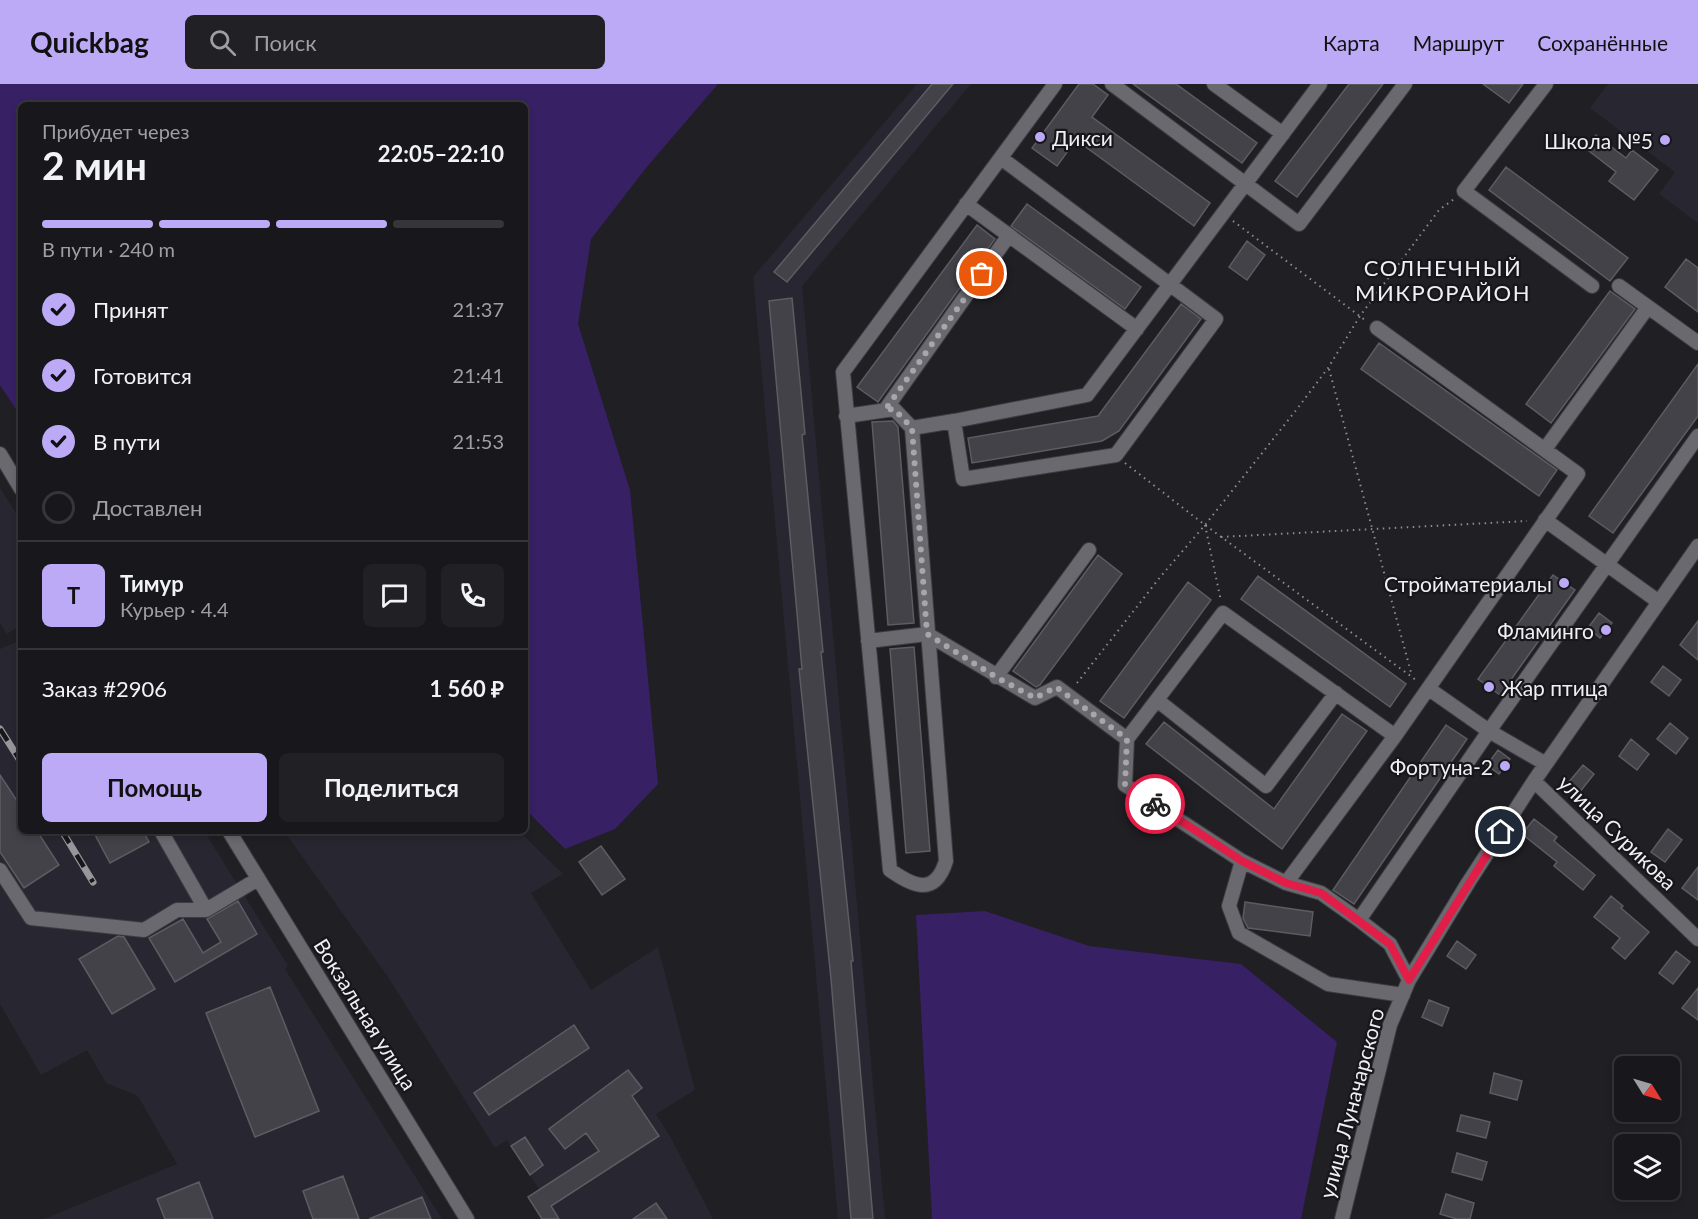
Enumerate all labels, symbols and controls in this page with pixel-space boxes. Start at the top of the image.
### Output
search box [185,15,605,69]
text: Quickbag [30,25,149,59]
icon: search [206,26,239,59]
text: Поиск [254,29,317,56]
text: Карта [1323,30,1380,55]
text: Маршрут [1413,30,1504,55]
text: Сохранённые [1537,30,1668,55]
text: Прибудет через [42,119,189,143]
place label: Дикси [1052,125,1113,150]
place label: Школа №5 [1544,128,1653,153]
marker: Дикси [1033,130,1047,144]
marker: Школа №5 [1658,133,1672,147]
text: 22:05–22:10 [378,140,504,167]
text: 2 мин [42,142,147,188]
text: В пути · 240 m [42,237,175,261]
pin [956,248,1007,299]
district label: СОЛНЕЧНЫЙ МИКРОРАЙОН [1355,254,1531,306]
icon: bag [965,257,998,290]
icon: check [42,293,75,326]
text: Принят [93,296,168,323]
text: 21:37 [453,297,504,321]
icon: check [42,359,75,392]
text: Готовится [93,362,192,389]
text: 21:41 [453,363,504,387]
icon: check [42,425,75,458]
text: В пути [93,428,160,455]
text: 21:53 [453,429,504,453]
text: Доставлен [93,494,202,521]
button: chat [363,564,426,627]
button: phone [441,564,504,627]
text: Тимур [120,570,184,597]
place label: Стройматериалы [1384,571,1552,596]
marker: Стройматериалы [1557,576,1571,590]
text: Т [67,582,80,609]
text: Курьер · 4.4 [120,597,229,621]
place label: Фламинго [1497,618,1594,643]
marker: Фламинго [1599,623,1613,637]
text: Заказ #2906 [42,675,167,702]
text: 1 560 ₽ [429,675,504,702]
place label: Жар птица [1501,675,1608,700]
marker: Жар птица [1482,680,1496,694]
button: Помощь [42,753,267,822]
button: Поделиться [279,753,504,822]
place label: Фортуна-2 [1390,754,1493,779]
marker: Фортуна-2 [1498,759,1512,773]
street label: улица Сурикова [1554,769,1682,895]
courier [1125,774,1185,834]
icon: bike [1139,788,1172,821]
pin [1475,806,1526,857]
icon: home [1484,815,1517,848]
street label: Вокзальная улица [309,934,423,1094]
street label: улица Луначарского [1314,1005,1389,1201]
north arrow [1614,1056,1680,1122]
map controls [1614,1056,1680,1200]
button: layers [1614,1134,1680,1200]

